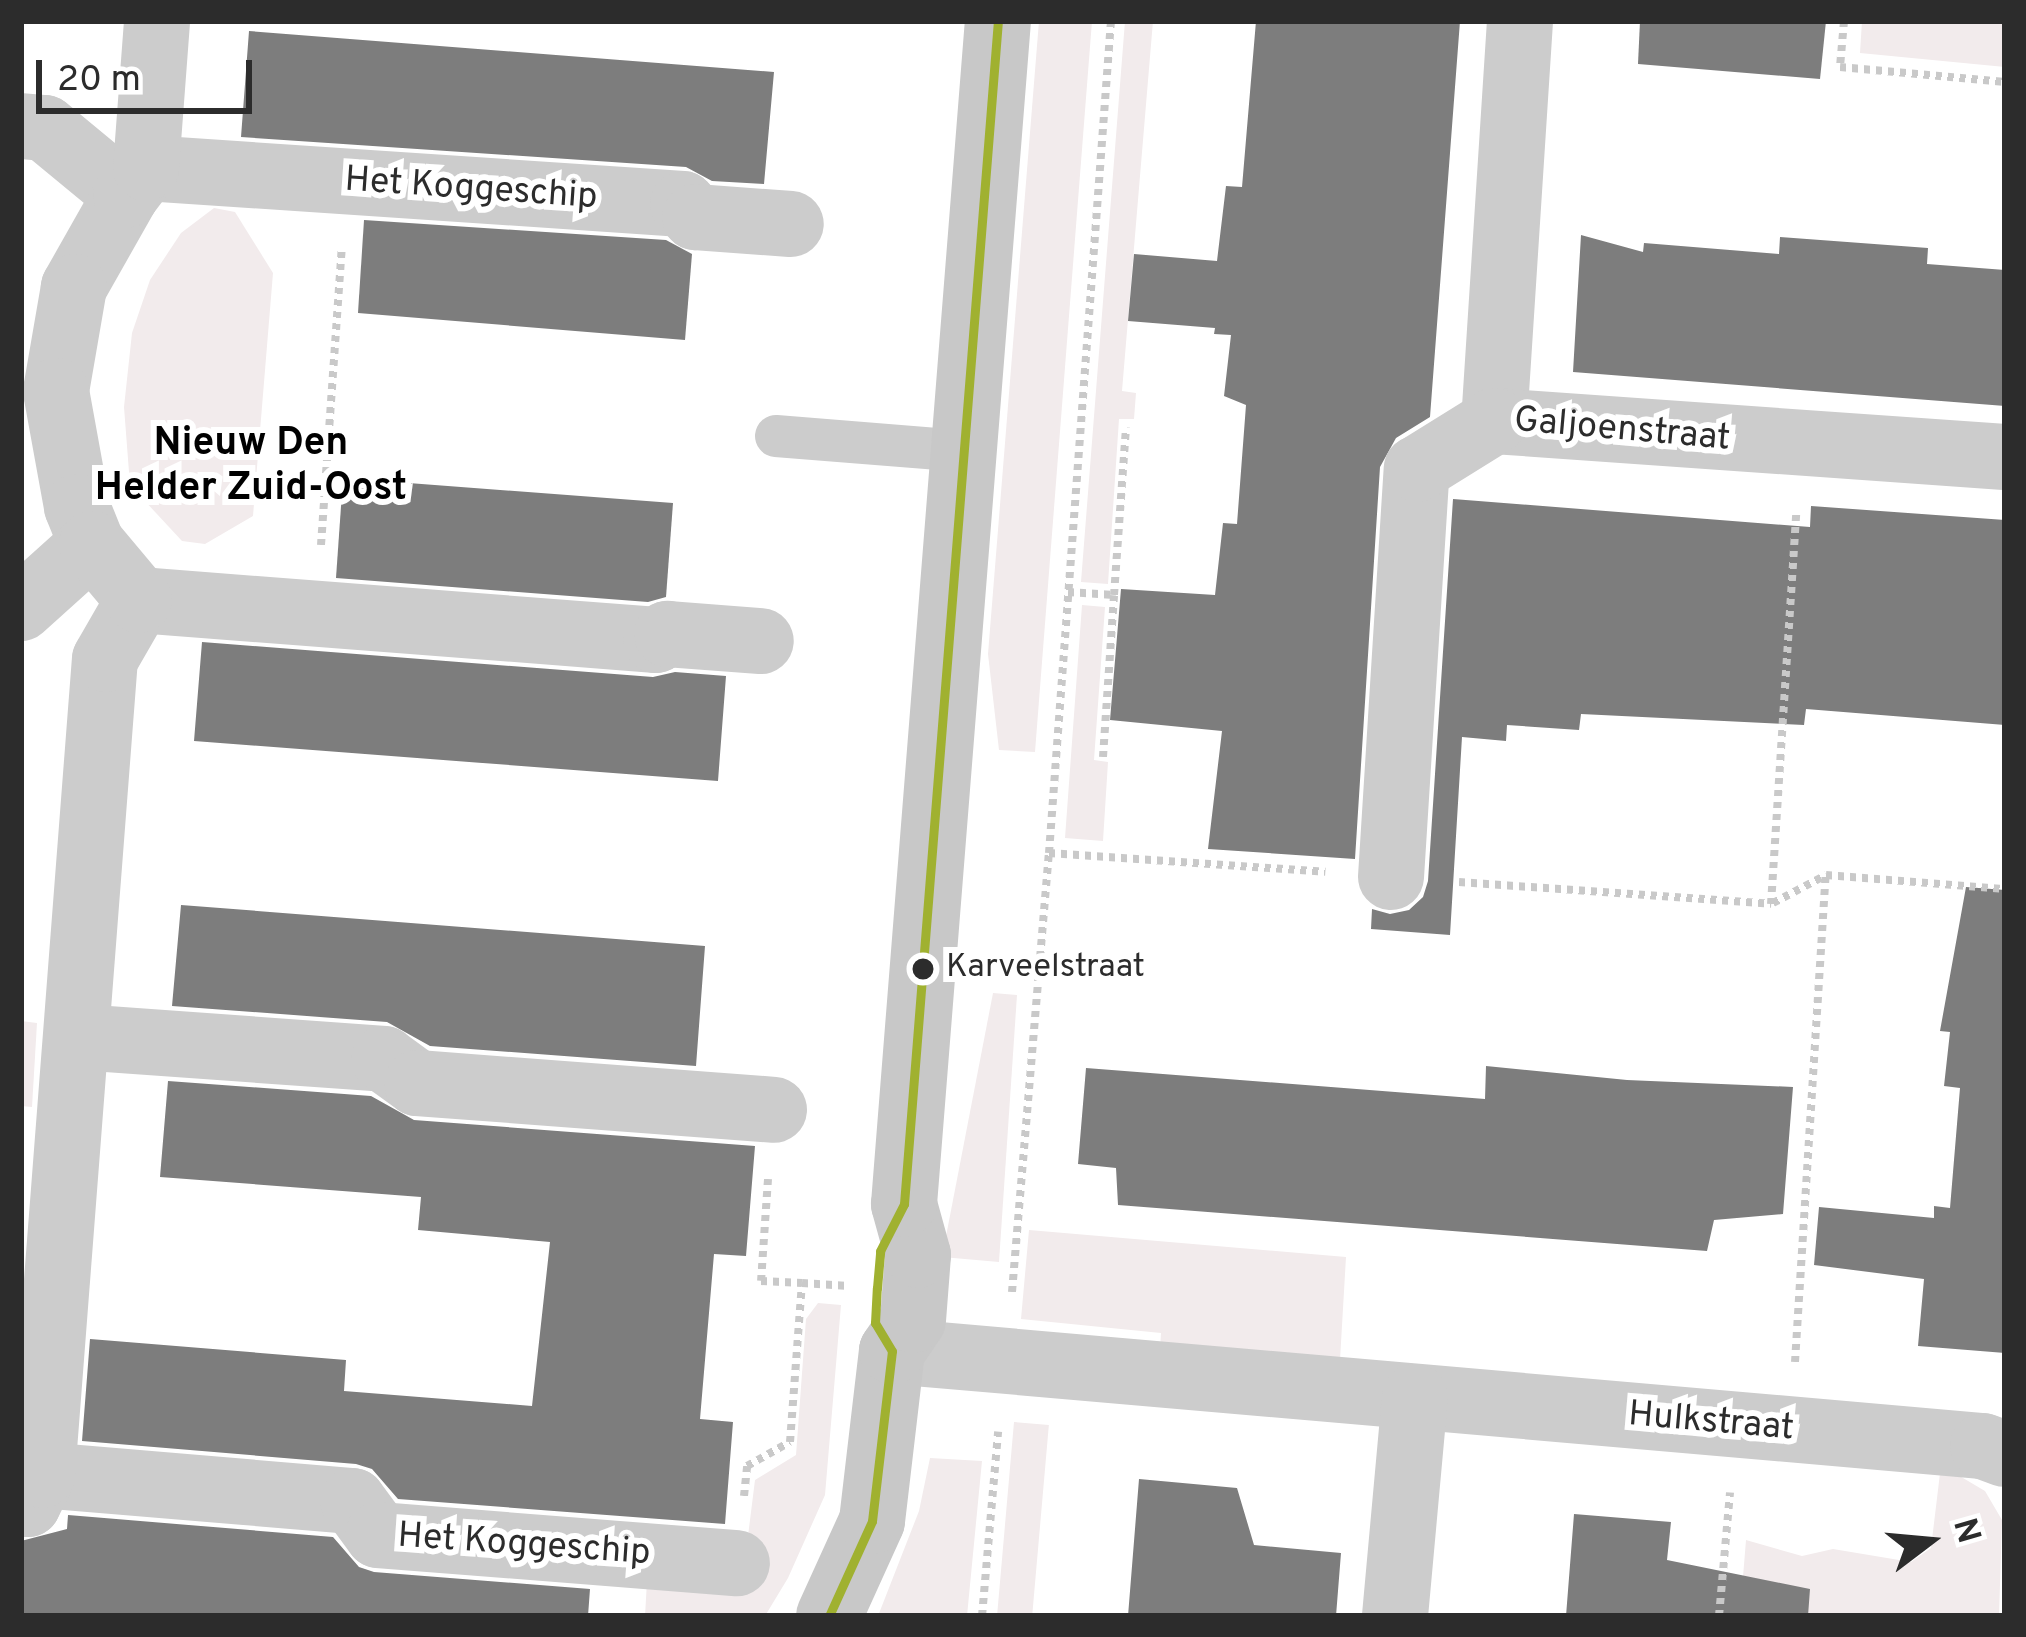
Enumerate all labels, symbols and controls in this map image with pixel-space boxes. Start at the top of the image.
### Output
scale bar [42,36,258,110]
text: 20 m [57,58,141,104]
street label: Het Koggeschip [343,160,599,220]
street label: Galjoenstraat [1512,400,1732,462]
district label: Nieuw Den Helder Zuid-Oost [95,423,407,514]
place label: Karveelstraat [946,949,1145,989]
marker: Karveelstraat [912,958,934,980]
street label: Hulkstraat [1626,1394,1796,1452]
north arrow [1870,1481,1990,1601]
text: N [1941,1514,1988,1548]
street label: Het Koggeschip [396,1516,652,1576]

